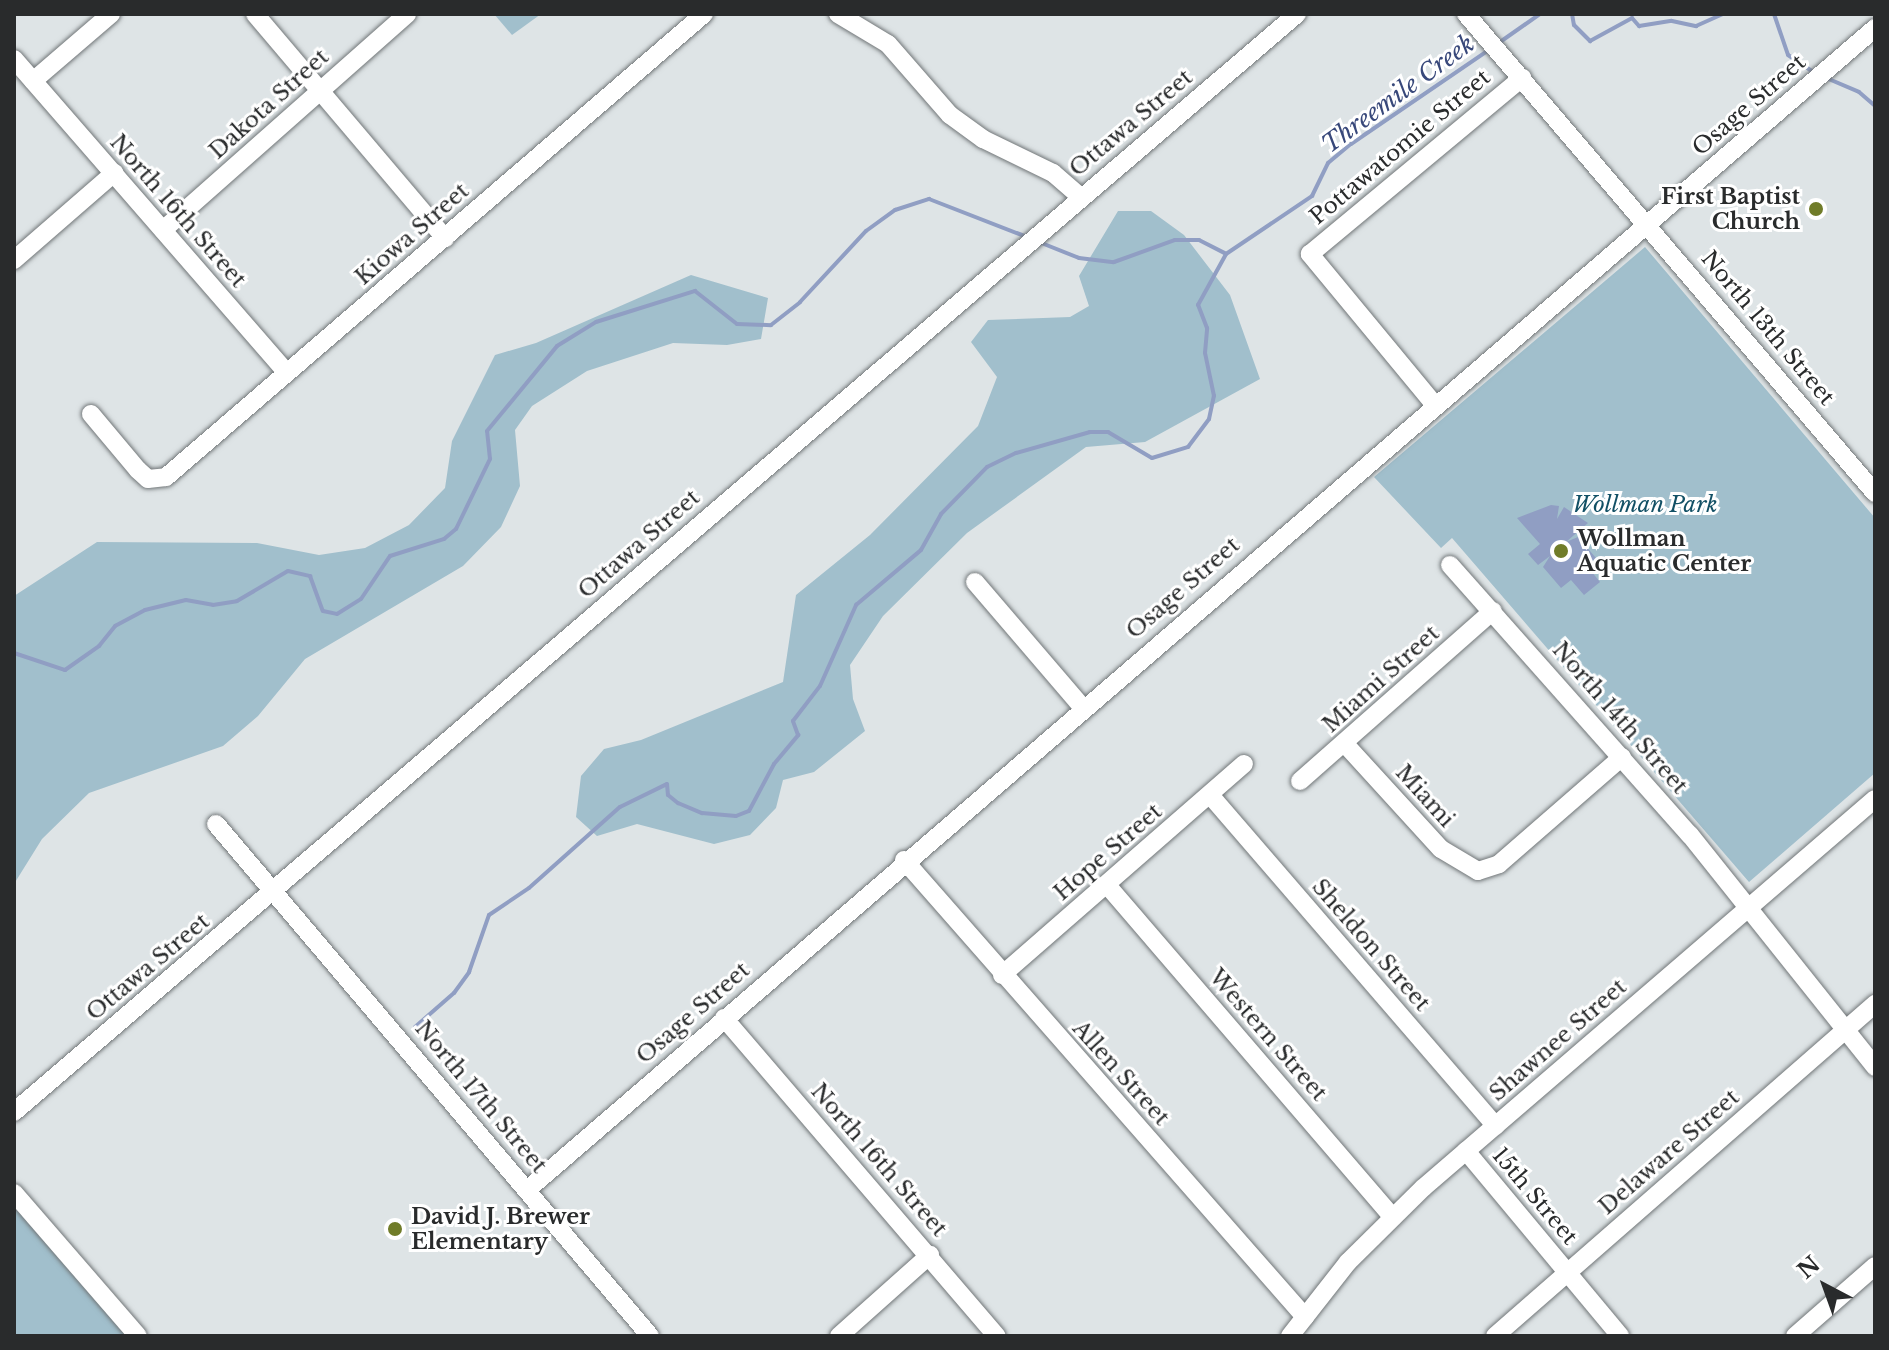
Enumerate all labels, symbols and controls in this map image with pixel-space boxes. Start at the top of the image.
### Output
water label: Threemile Creek [1316,29,1480,159]
street label: Dakota Street [204,43,334,165]
street label: Osage Street [1687,49,1811,161]
street label: Ottawa Street [1064,64,1198,182]
street label: Pottawatomie Street [1305,64,1495,230]
street label: North 16th Street [104,129,252,293]
street label: Kiowa Street [350,178,474,290]
place label: First Baptist Church [1661,183,1800,234]
marker: First Baptist Church [1807,200,1825,218]
street label: North 13th Street [1696,246,1840,410]
street label: Ottawa Street [573,484,705,604]
park label: Wollman Park [1572,492,1718,518]
place label: Wollman Aquatic Center [1577,525,1751,576]
street label: Osage Street [1121,532,1245,644]
marker: Wollman Aquatic Center [1552,542,1570,560]
street label: Miami Street [1317,620,1445,738]
street label: North 14th Street [1547,637,1693,799]
street label: Miami [1390,759,1460,833]
street label: Hope Street [1049,798,1167,906]
street label: Sheldon Street [1307,874,1435,1016]
street label: Ottawa Street [81,908,215,1026]
street label: Osage Street [631,957,755,1069]
street label: Western Street [1204,964,1332,1106]
street label: Shawnee Street [1484,973,1632,1107]
street label: Allen Street [1067,1015,1175,1131]
street label: North 17th Street [410,1016,552,1178]
street label: North 16th Street [805,1078,953,1242]
street label: Delaware Street [1594,1084,1744,1220]
street label: 15th Street [1487,1142,1583,1250]
place label: David J. Brewer Elementary [411,1203,590,1254]
marker: David J. Brewer Elementary [386,1220,404,1238]
north arrow [1785,1246,1865,1326]
text: N [1792,1251,1826,1284]

